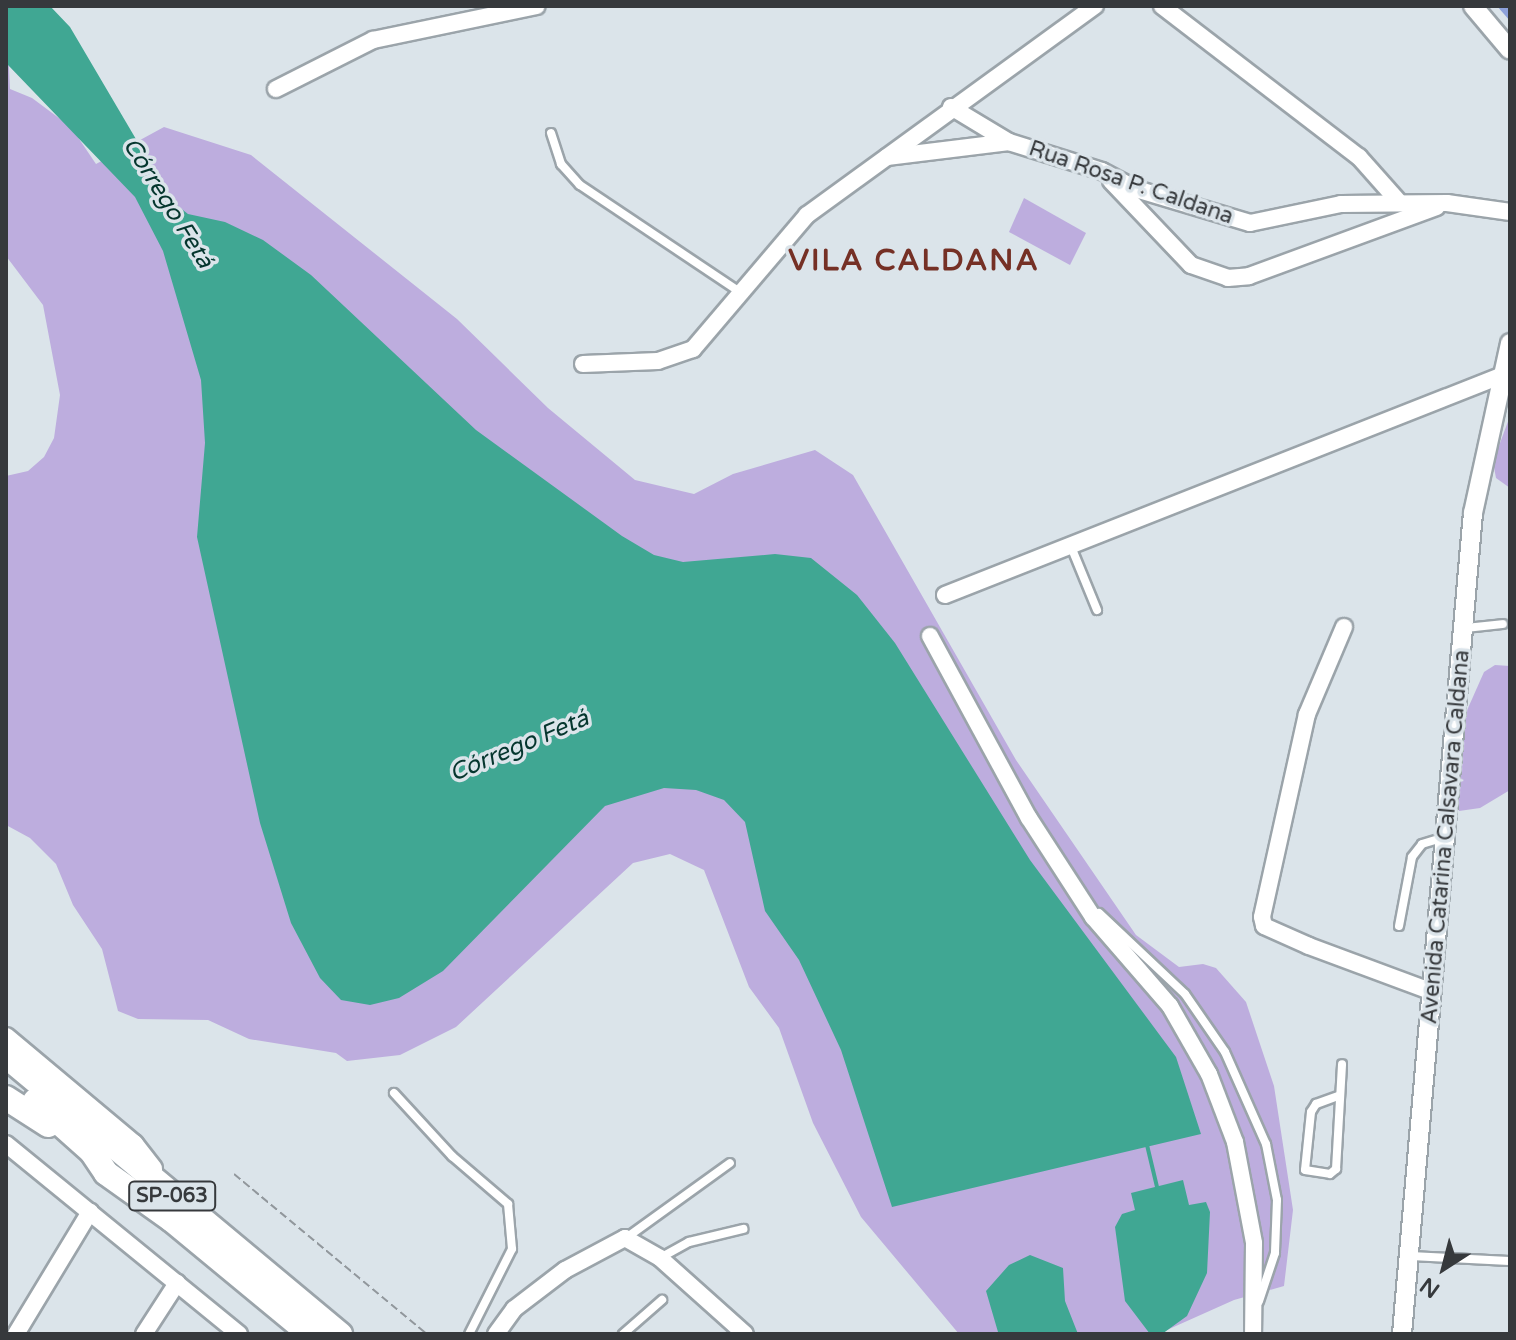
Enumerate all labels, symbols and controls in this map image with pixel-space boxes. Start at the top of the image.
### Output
water label: Córrego Fetá [116,132,220,274]
street label: Rua Rosa P. Caldana [1025,136,1237,230]
district label: VILA CALDANA [788,243,1040,279]
street label: Avenida Catarina Calsavara Caldana [1416,649,1476,1025]
water label: Córrego Fetá [445,704,593,788]
road number: SP-063 [128,1180,216,1212]
north arrow [1404,1228,1484,1308]
text: N [1415,1272,1445,1303]

